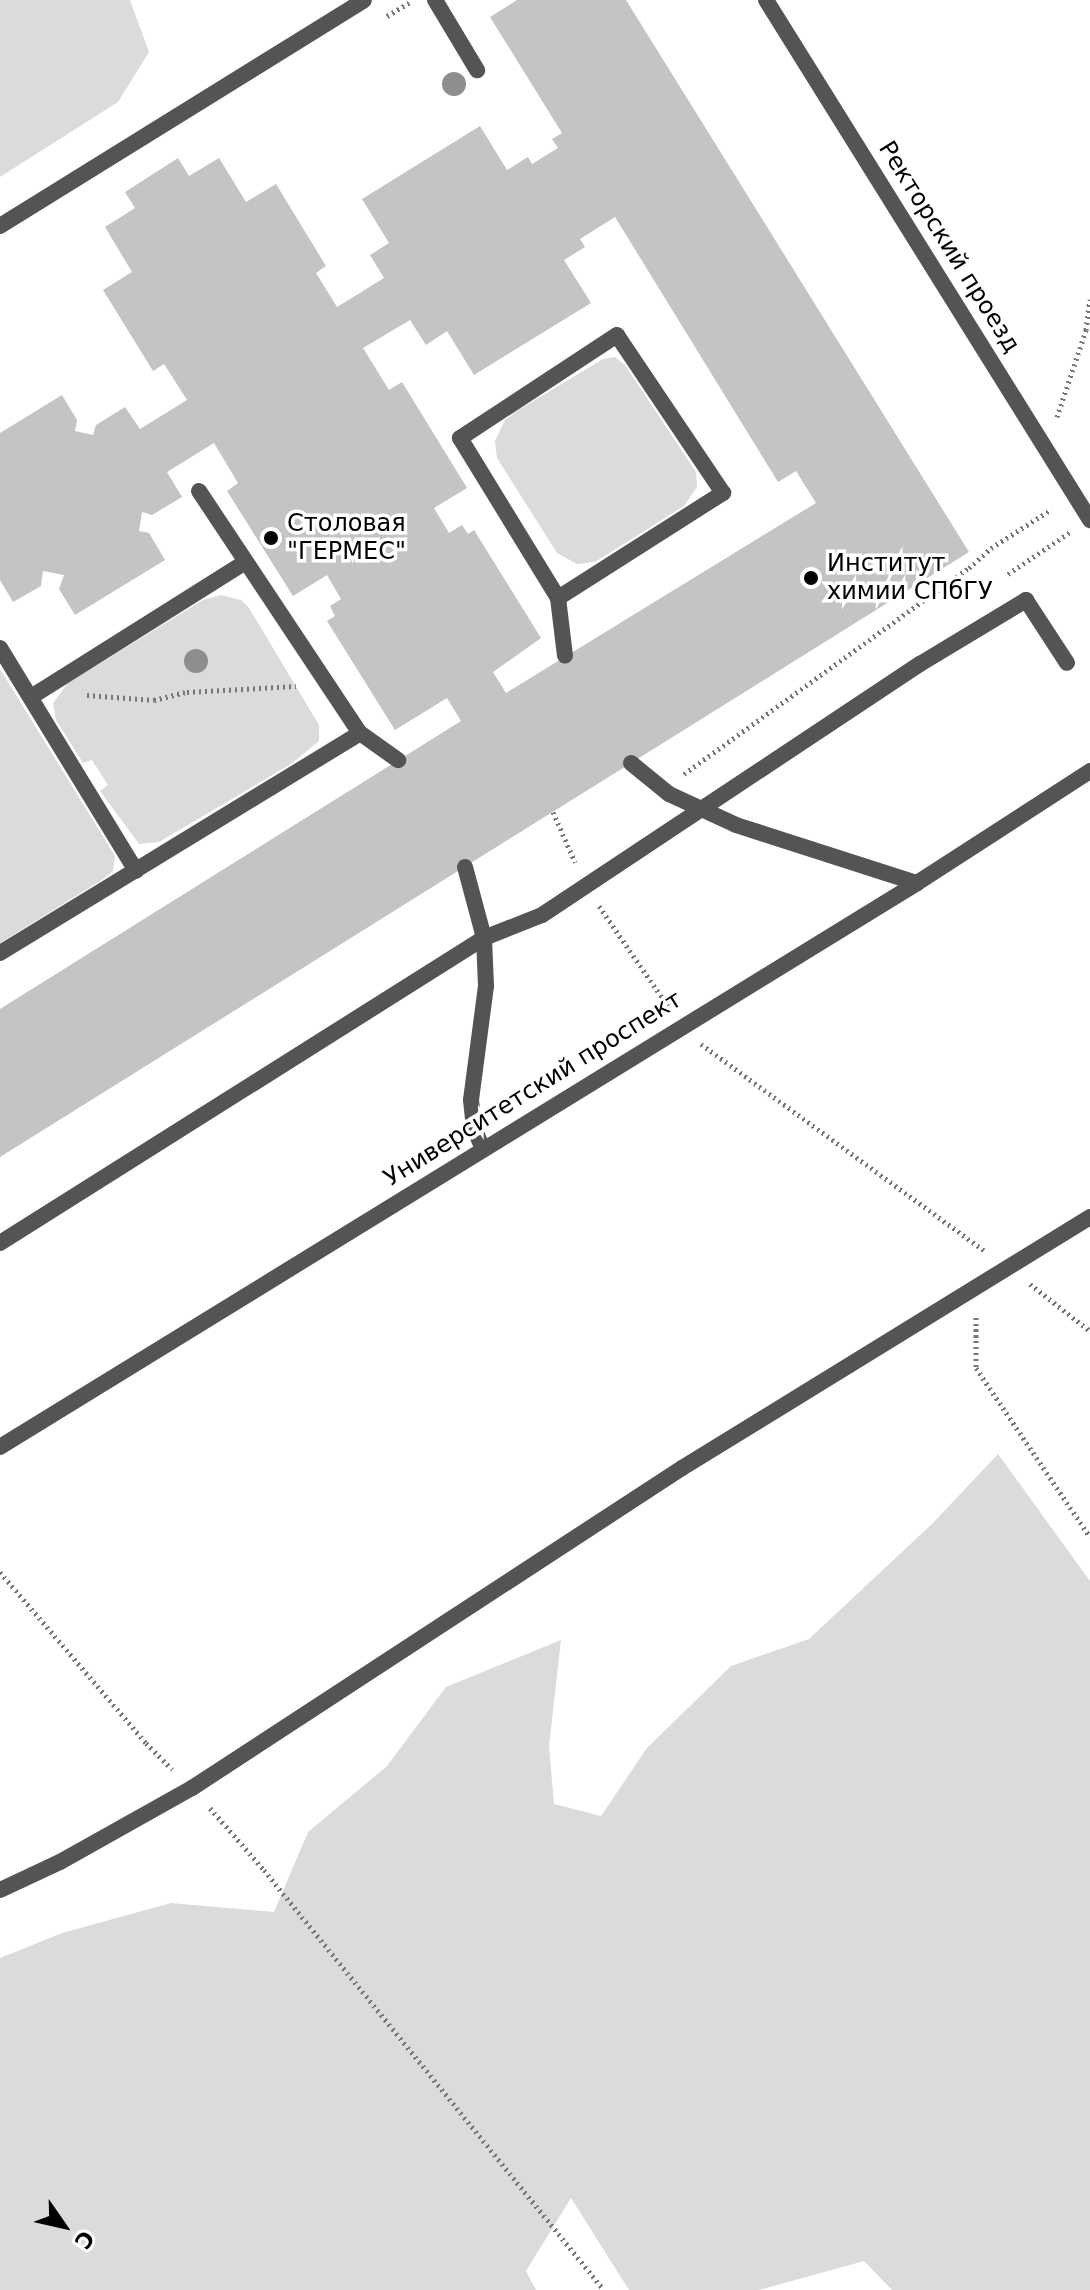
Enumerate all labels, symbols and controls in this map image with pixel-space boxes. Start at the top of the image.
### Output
street label: Ректорский проезд [872,136,1026,358]
place label: Столовая "ГЕРМЕС" [287,510,406,566]
marker: Столовая "ГЕРМЕС" [262,529,280,547]
place label: Институт химии СПбГУ [827,550,993,606]
marker: Институт химии СПбГУ [802,569,820,587]
street label: Университетский проспект [379,985,687,1193]
north arrow [24,2186,104,2266]
text: С [69,2226,99,2253]

